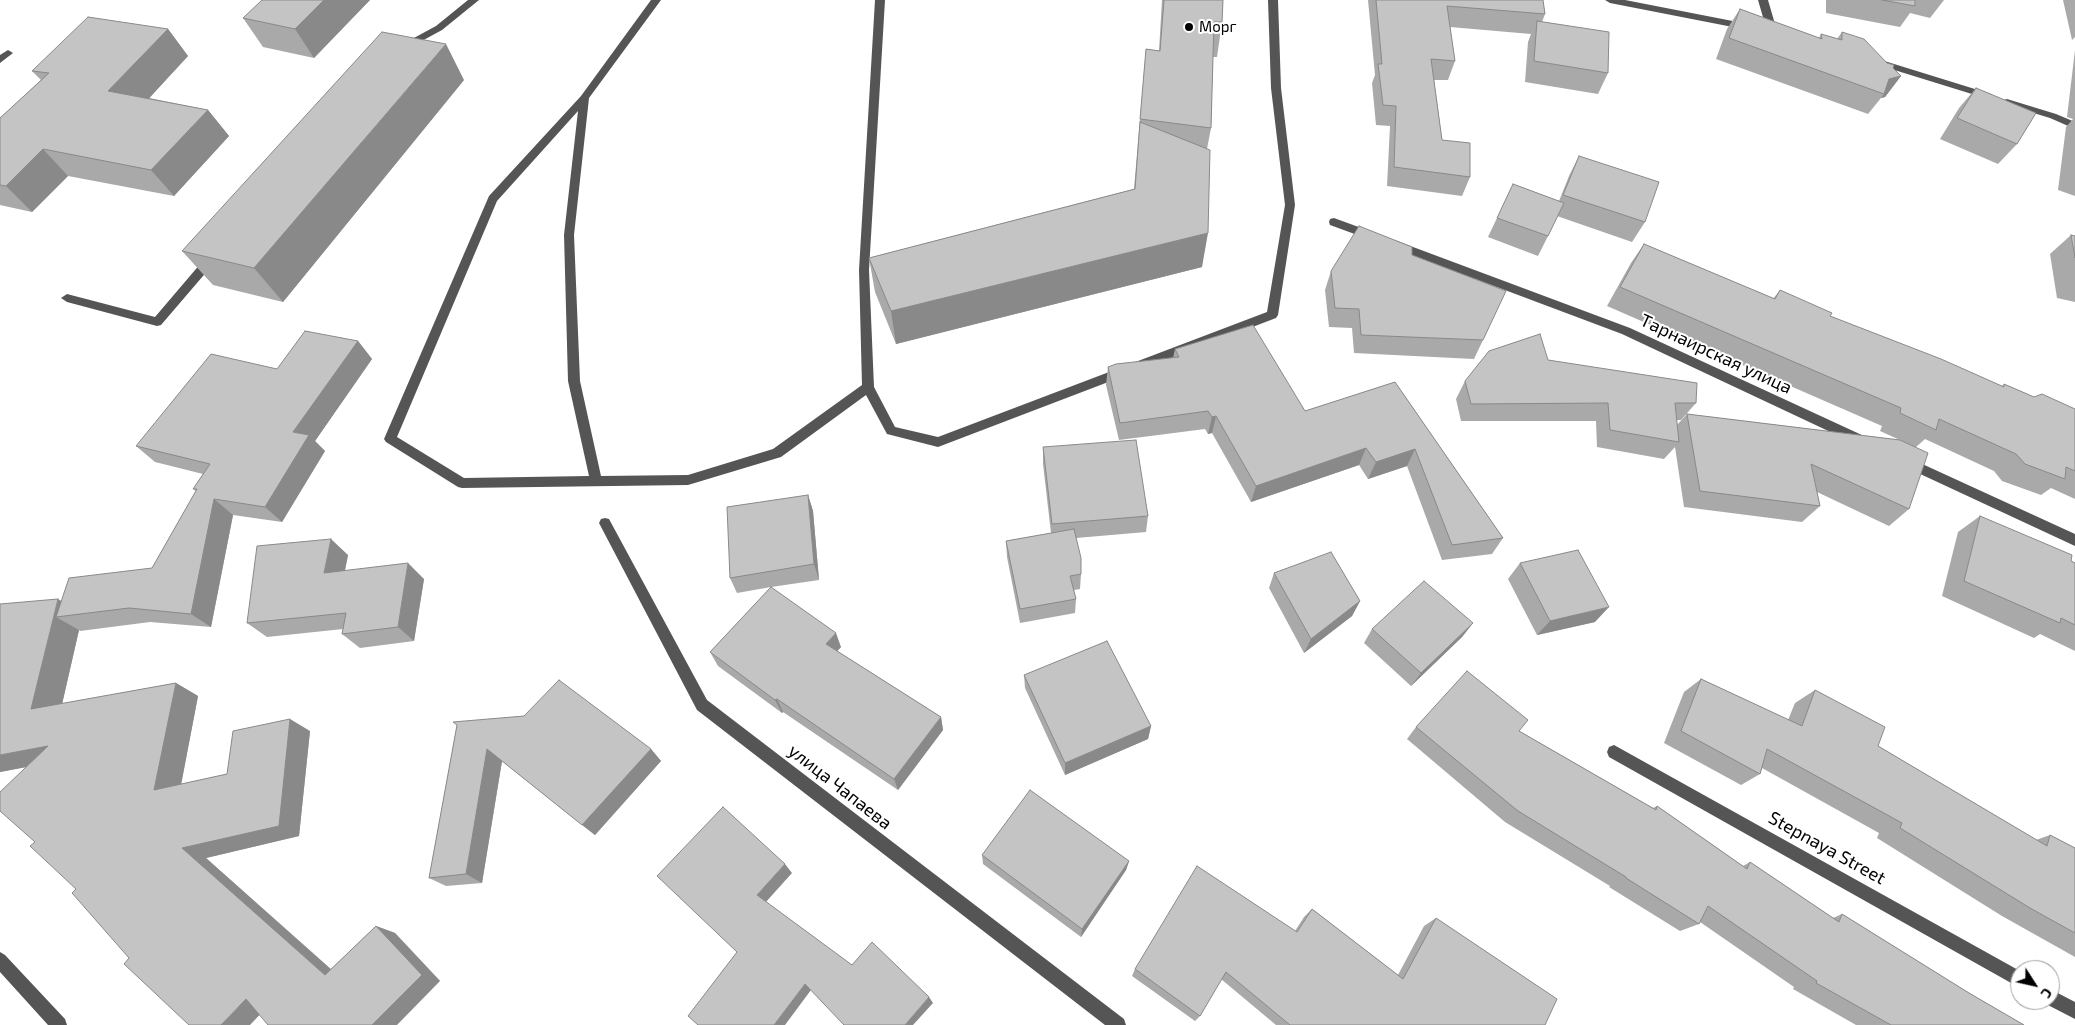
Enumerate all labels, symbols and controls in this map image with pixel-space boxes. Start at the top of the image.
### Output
place label: Морг [1199,18,1236,36]
marker: Морг [1183,21,1195,33]
street label: Тарнаирская улица [1637,309,1795,399]
street label: улица Чапаева [784,740,896,834]
street label: Stepnaya Street [1765,807,1889,889]
north arrow [2010,960,2060,1010]
text: С [2038,985,2056,1002]

